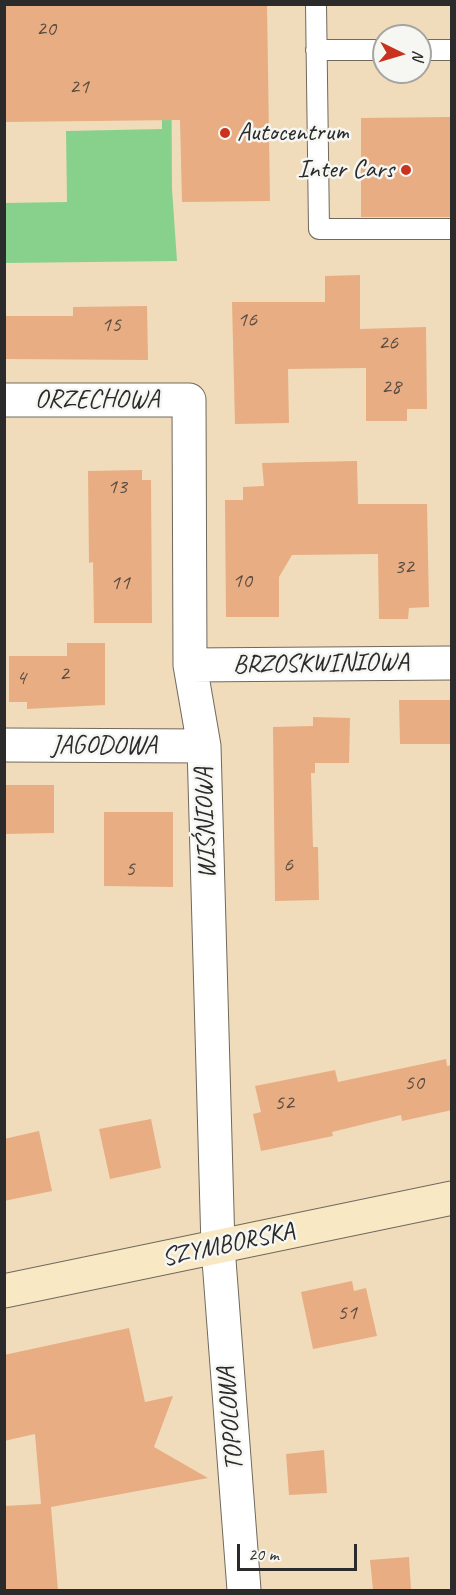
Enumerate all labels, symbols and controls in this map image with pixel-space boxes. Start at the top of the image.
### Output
house number: 20 [36,16,56,42]
north arrow [372,24,432,84]
text: N [408,50,428,61]
house number: 21 [69,74,89,100]
place label: Autocentrum [237,117,349,149]
marker: Autocentrum [218,126,232,140]
place label: Inter Cars [298,154,394,186]
marker: Inter Cars [399,163,413,177]
house number: 16 [237,307,257,333]
house number: 15 [101,312,121,338]
house number: 26 [378,330,398,356]
house number: 28 [381,374,401,400]
street label: ORZECHOWA [35,384,159,416]
house number: 13 [107,474,127,500]
house number: 32 [394,554,414,580]
house number: 10 [232,568,252,594]
house number: 11 [110,570,130,596]
street label: BRZOSKWINIOWA [233,647,409,681]
house number: 2 [59,661,69,687]
house number: 4 [16,665,26,691]
street label: JAGODOWA [51,730,157,762]
street label: WIŚNIOWA [188,767,224,879]
house number: 6 [283,852,293,878]
house number: 5 [125,856,135,882]
house number: 50 [404,1070,424,1096]
house number: 52 [274,1090,294,1116]
street label: SZYMBORSKA [159,1216,297,1274]
house number: 51 [337,1300,357,1326]
street label: TOPOLOWA [211,1366,251,1472]
scale bar [240,1532,360,1570]
text: 20 m [248,1543,279,1565]

